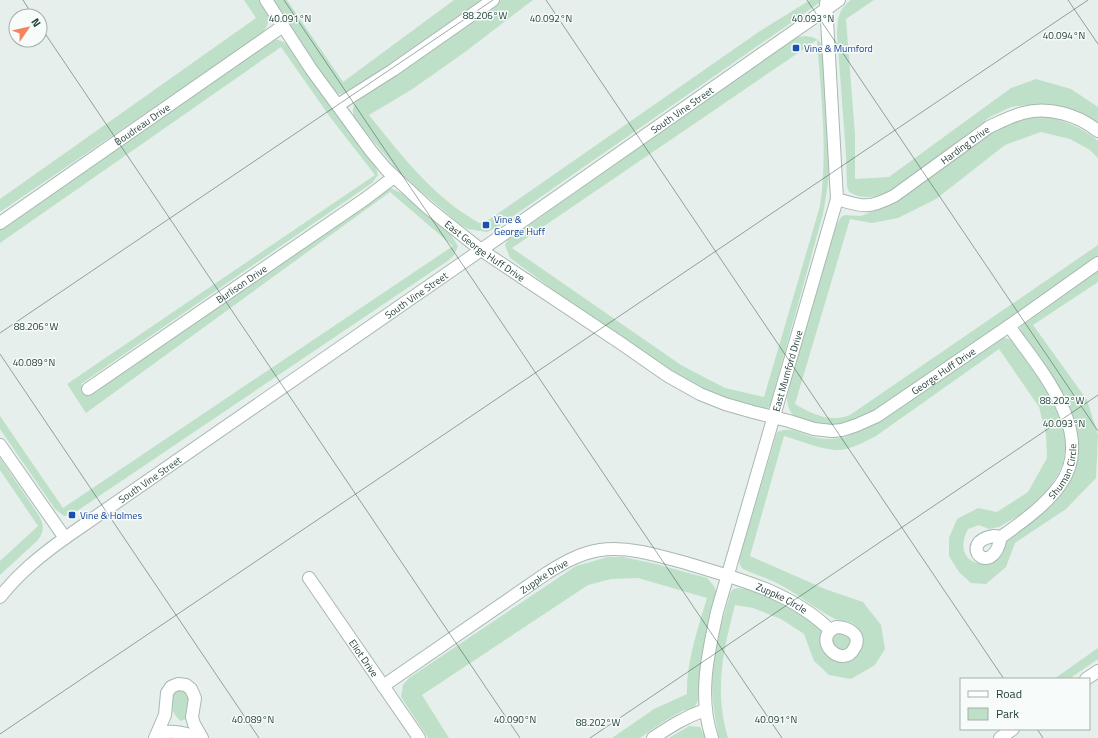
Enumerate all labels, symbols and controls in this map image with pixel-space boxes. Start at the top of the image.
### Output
north arrow [8,8,48,48]
text: 88.206°W [463,8,507,23]
text: 40.091°N [269,11,311,26]
text: 40.092°N [530,11,572,26]
text: 40.093°N [792,11,834,26]
text: N [28,15,45,30]
text: 40.094°N [1043,28,1085,43]
place label: Vine & Mumford [804,41,873,56]
marker: Vine & Mumford [791,43,801,53]
street label: South Vine Street [648,83,717,137]
street label: Boudreau Drive [111,100,173,149]
street label: Harding Drive [937,122,993,168]
place label: Vine & George Huff [494,212,546,239]
street label: East George Huff Drive [441,217,528,285]
marker: Vine & George Huff [481,220,491,230]
street label: Burlison Drive [213,261,270,307]
street label: South Vine Street [382,268,451,323]
text: 88.206°W [14,319,58,334]
street label: East Mumford Drive [769,328,807,413]
street label: George Huff Drive [908,344,979,399]
text: 40.089°N [13,355,55,370]
text: 88.202°W [1040,393,1084,408]
text: 40.093°N [1043,416,1085,431]
street label: Shuman Circle [1045,443,1080,503]
street label: South Vine Street [115,452,185,507]
place label: Vine & Holmes [80,508,142,523]
marker: Vine & Holmes [67,510,77,520]
street label: Zuppke Drive [517,555,571,598]
street label: Zuppke Circle [754,579,810,617]
street label: Eliot Drive [345,636,382,680]
legend [960,678,1090,730]
text: Road [996,684,1022,703]
text: Park [996,704,1019,723]
text: 40.089°N [232,712,274,727]
text: 40.090°N [494,712,536,727]
text: 40.091°N [755,712,797,727]
text: 88.202°W [576,715,620,730]

